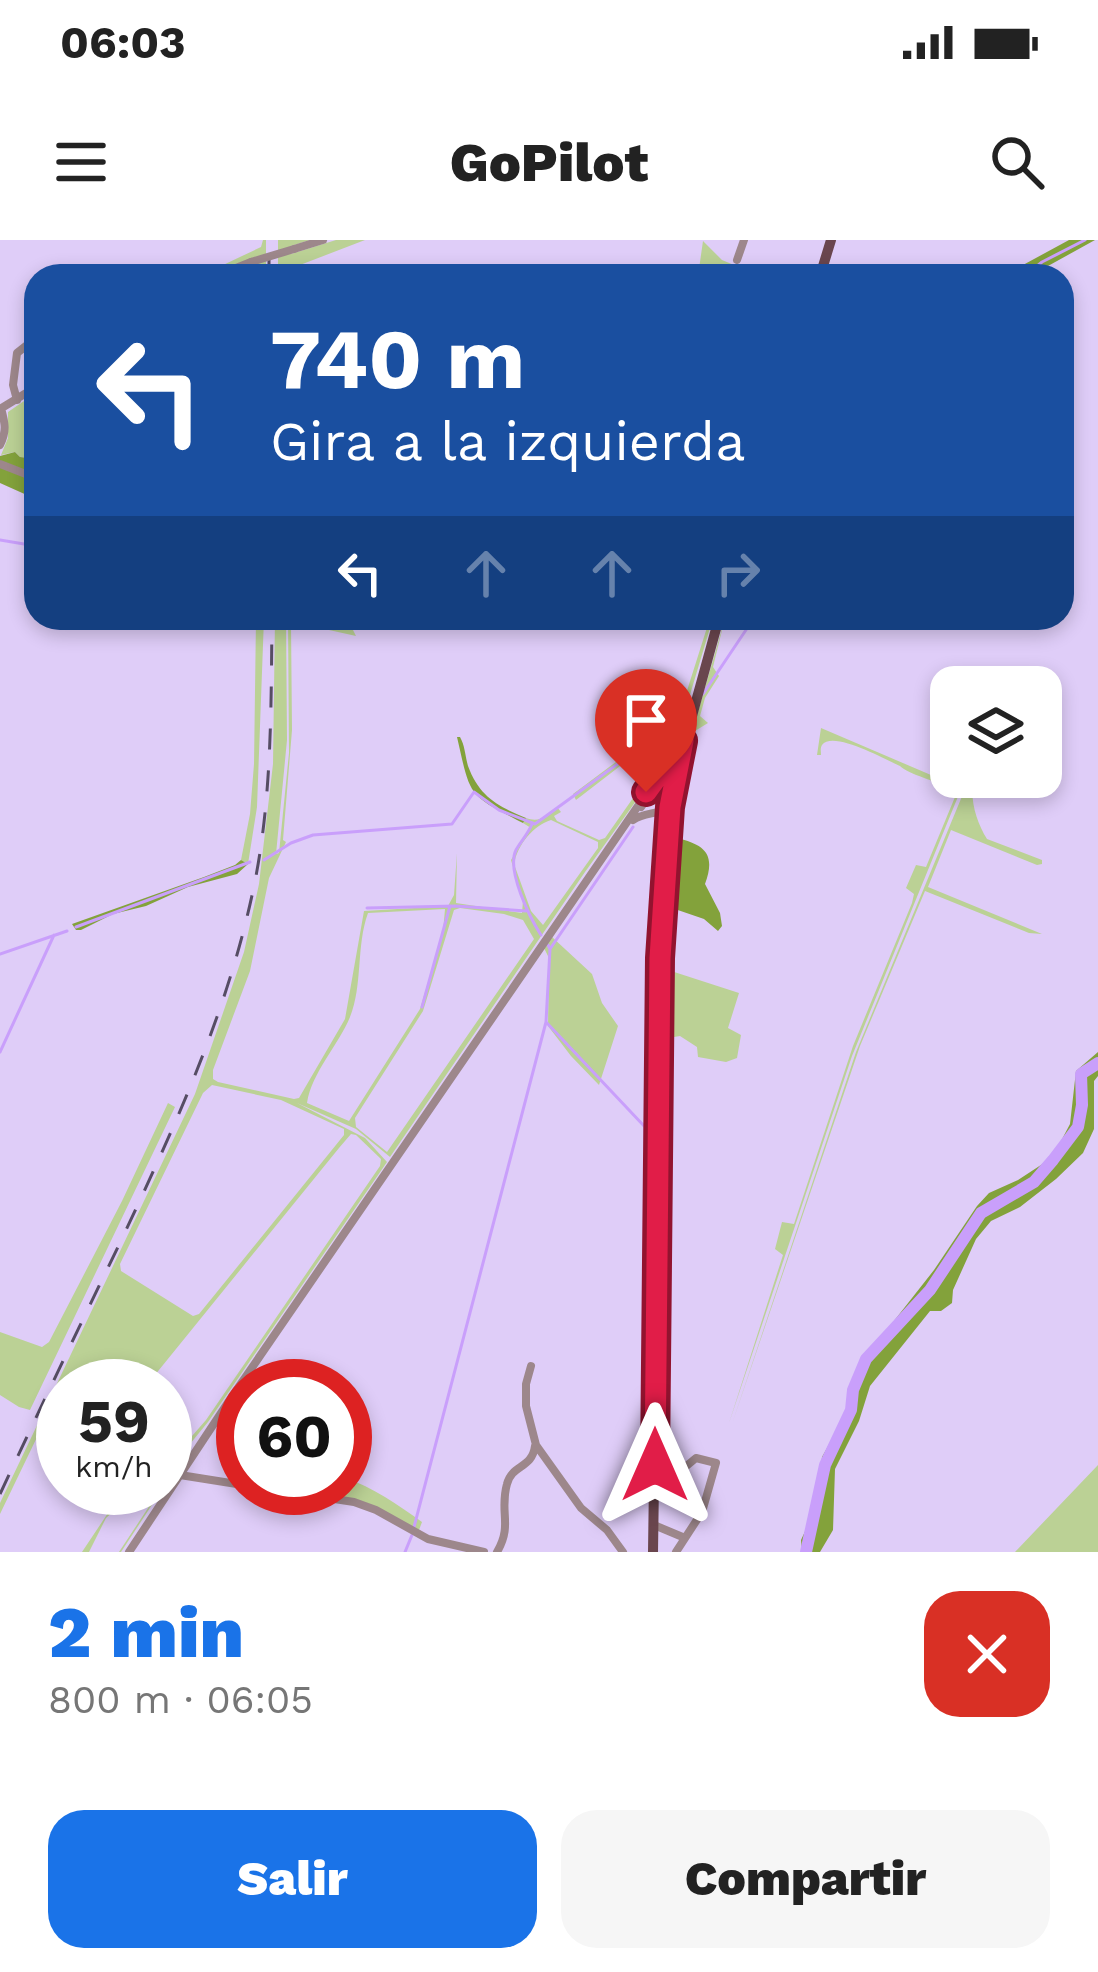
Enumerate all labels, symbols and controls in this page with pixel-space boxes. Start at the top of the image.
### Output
text: 06:03 [60,16,186,69]
icon: menu [48,129,114,195]
icon: search [984,129,1050,195]
text: GoPilot [450,131,648,194]
text: 740 m [270,310,525,408]
icon: left [72,312,228,468]
text: Gira a la izquierda [270,410,746,473]
icon: left [327,540,393,606]
icon: ahead [453,540,519,606]
icon: ahead [579,540,645,606]
icon: right [705,540,771,606]
map controls [930,666,1062,798]
button: layers [930,666,1062,798]
pin [595,669,697,792]
icon: arrive [613,687,679,753]
speed limit sign: 60 [216,1359,372,1515]
text: 59 [78,1386,150,1457]
position arrow [592,1402,718,1528]
text: km/h [75,1449,153,1484]
text: 2 min [48,1590,244,1674]
button: close [924,1591,1050,1717]
text: 800 m · 06:05 [48,1677,313,1722]
button: Salir [48,1810,537,1948]
button: Compartir [561,1810,1050,1948]

